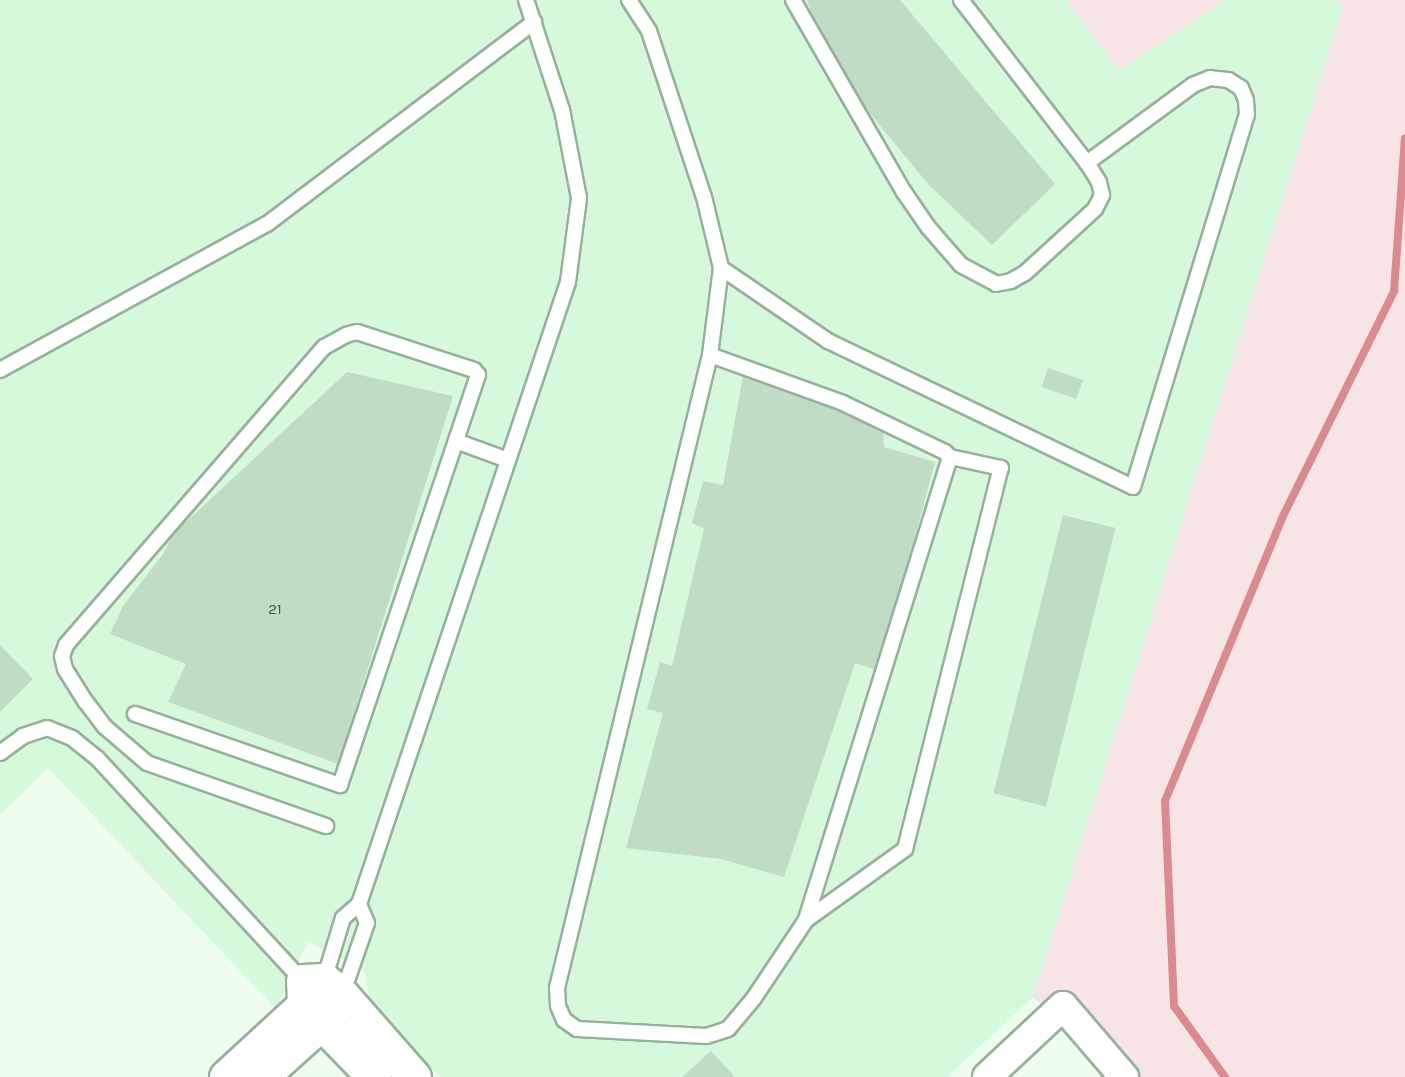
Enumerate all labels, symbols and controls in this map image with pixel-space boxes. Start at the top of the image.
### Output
house number: 21 [268,601,282,619]

